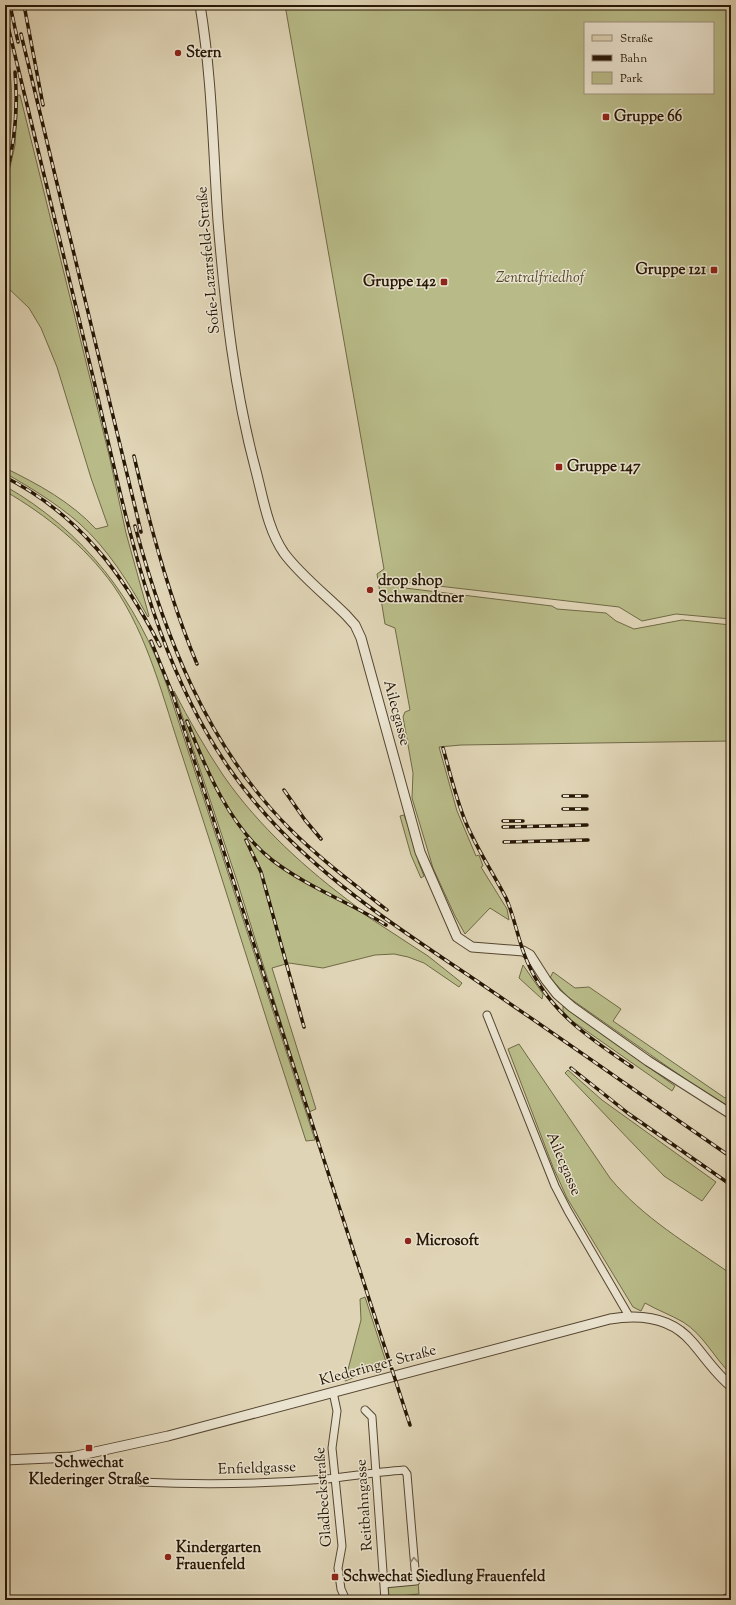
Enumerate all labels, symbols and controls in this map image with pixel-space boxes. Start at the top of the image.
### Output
legend [584,22,714,94]
text: Straße [620,30,654,48]
place label: Stern [186,43,222,64]
marker: Stern [173,48,183,58]
text: Bahn [620,50,647,68]
text: Park [620,70,643,88]
place label: Gruppe 66 [614,107,683,128]
marker: Gruppe 66 [601,112,611,122]
street label: Sofie-Lazarsfeld-Straße [192,185,226,335]
place label: Gruppe 121 [636,260,707,281]
marker: Gruppe 121 [709,265,719,275]
park label: Zentralfriedhof [496,268,586,289]
place label: Gruppe 142 [363,272,437,293]
marker: Gruppe 142 [439,277,449,287]
place label: Gruppe 147 [567,457,641,478]
marker: Gruppe 147 [554,462,564,472]
place label: drop shop Schwandtner [378,571,464,609]
marker: drop shop Schwandtner [365,585,375,595]
street label: Ailecgasse [377,678,415,748]
street label: Ailecgasse [540,1129,586,1199]
place label: Microsoft [416,1231,480,1252]
marker: Microsoft [403,1236,413,1246]
street label: Klederinger Straße [317,1340,439,1392]
marker: Schwechat Klederinger Straße [84,1443,94,1453]
street label: Gladbeckstraße [310,1446,338,1548]
place label: Schwechat Klederinger Straße [29,1453,149,1491]
street label: Enfieldgasse [217,1457,297,1481]
street label: Reitbahngasse [351,1458,379,1552]
place label: Kindergarten Frauenfeld [176,1538,262,1576]
marker: Kindergarten Frauenfeld [163,1552,173,1562]
one-way arrow [410,1557,419,1563]
place label: Schwechat Siedlung Frauenfeld [343,1567,546,1588]
marker: Schwechat Siedlung Frauenfeld [330,1572,340,1582]

